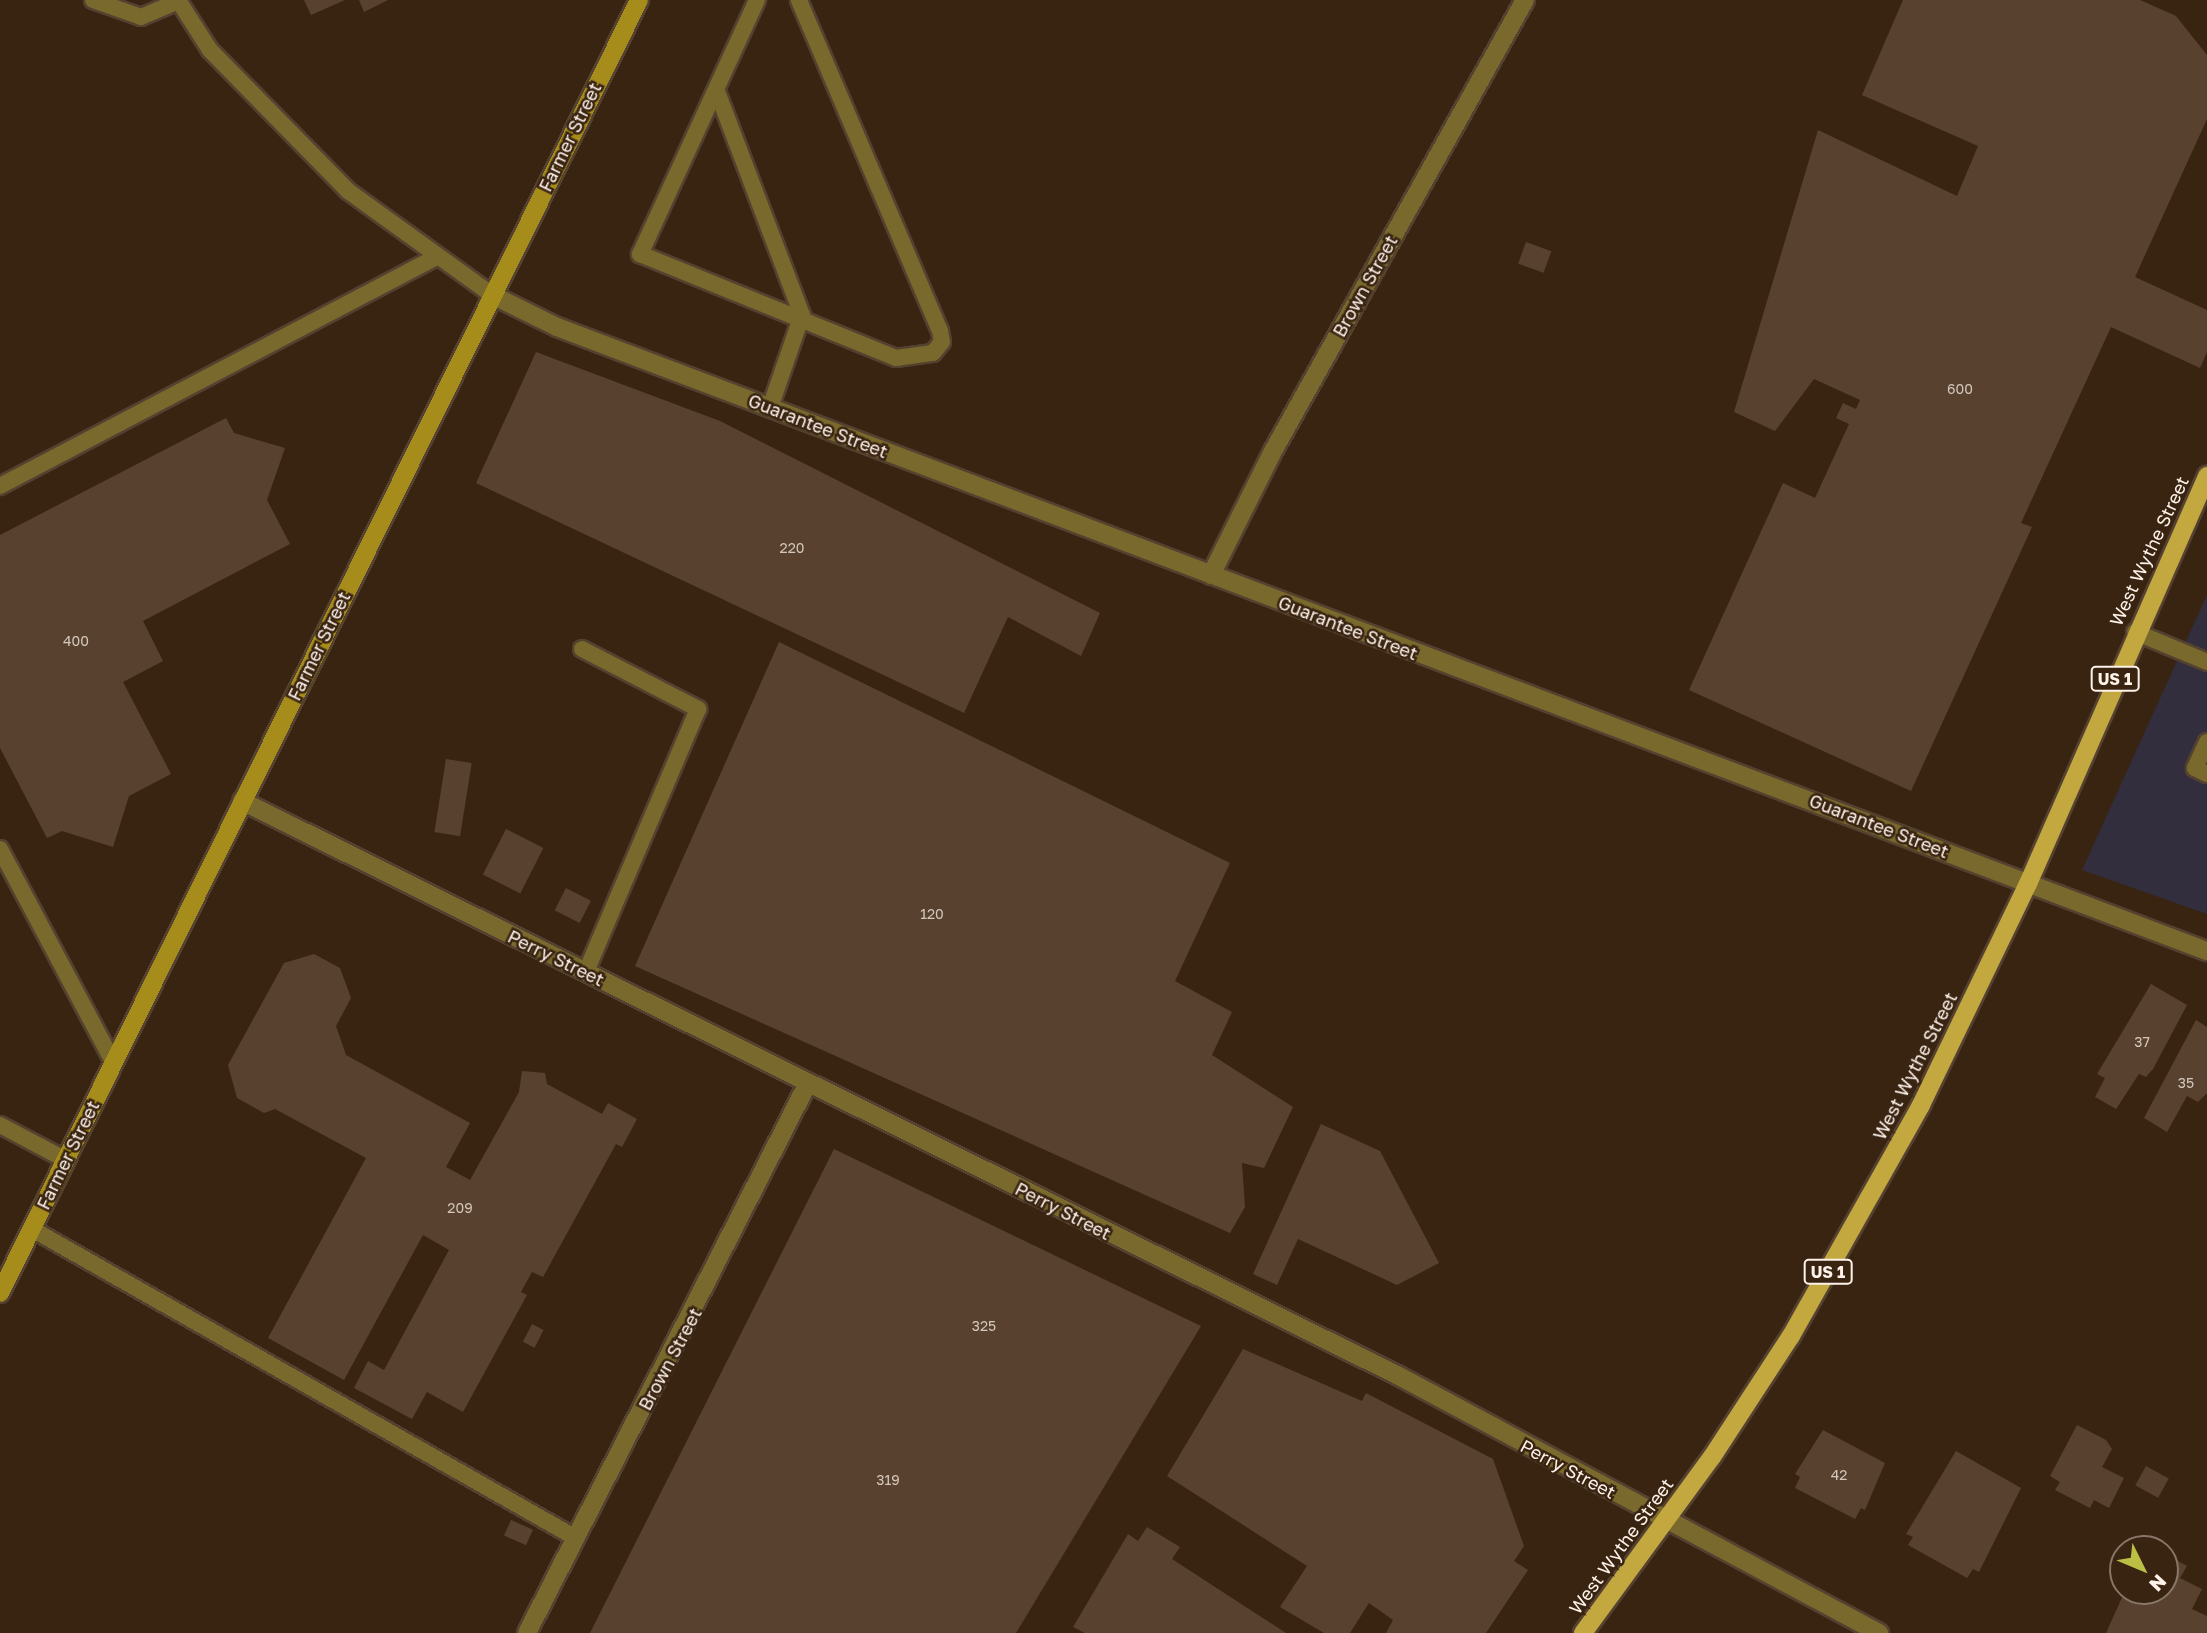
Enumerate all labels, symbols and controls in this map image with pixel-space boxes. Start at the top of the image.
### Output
street label: Farmer Street [534,79,606,195]
street label: Brown Street [1328,231,1402,341]
house number: 600 [1947,381,1973,397]
street label: Guarantee Street [745,389,891,463]
street label: West Wythe Street [2105,473,2193,629]
house number: 220 [780,540,804,556]
street label: Farmer Street [283,588,355,704]
street label: Guarantee Street [1275,591,1421,665]
house number: 400 [63,633,89,649]
road number: US 1 [2090,666,2140,692]
street label: Guarantee Street [1806,789,1952,863]
house number: 120 [920,906,944,922]
street label: Perry Street [504,925,608,991]
street label: West Wythe Street [1868,989,1962,1143]
house number: 37 [2134,1034,2150,1050]
house number: 35 [2178,1075,2194,1091]
street label: Farmer Street [32,1097,104,1213]
street label: Perry Street [1012,1178,1114,1244]
house number: 209 [447,1200,473,1216]
road number: US 1 [1804,1260,1853,1284]
street label: Brown Street [634,1304,706,1414]
house number: 325 [972,1318,996,1334]
street label: Perry Street [1517,1435,1619,1503]
house number: 42 [1831,1467,1847,1483]
house number: 319 [876,1472,900,1488]
street label: West Wythe Street [1564,1474,1678,1618]
north arrow [2109,1535,2179,1605]
text: N [2145,1570,2172,1596]

